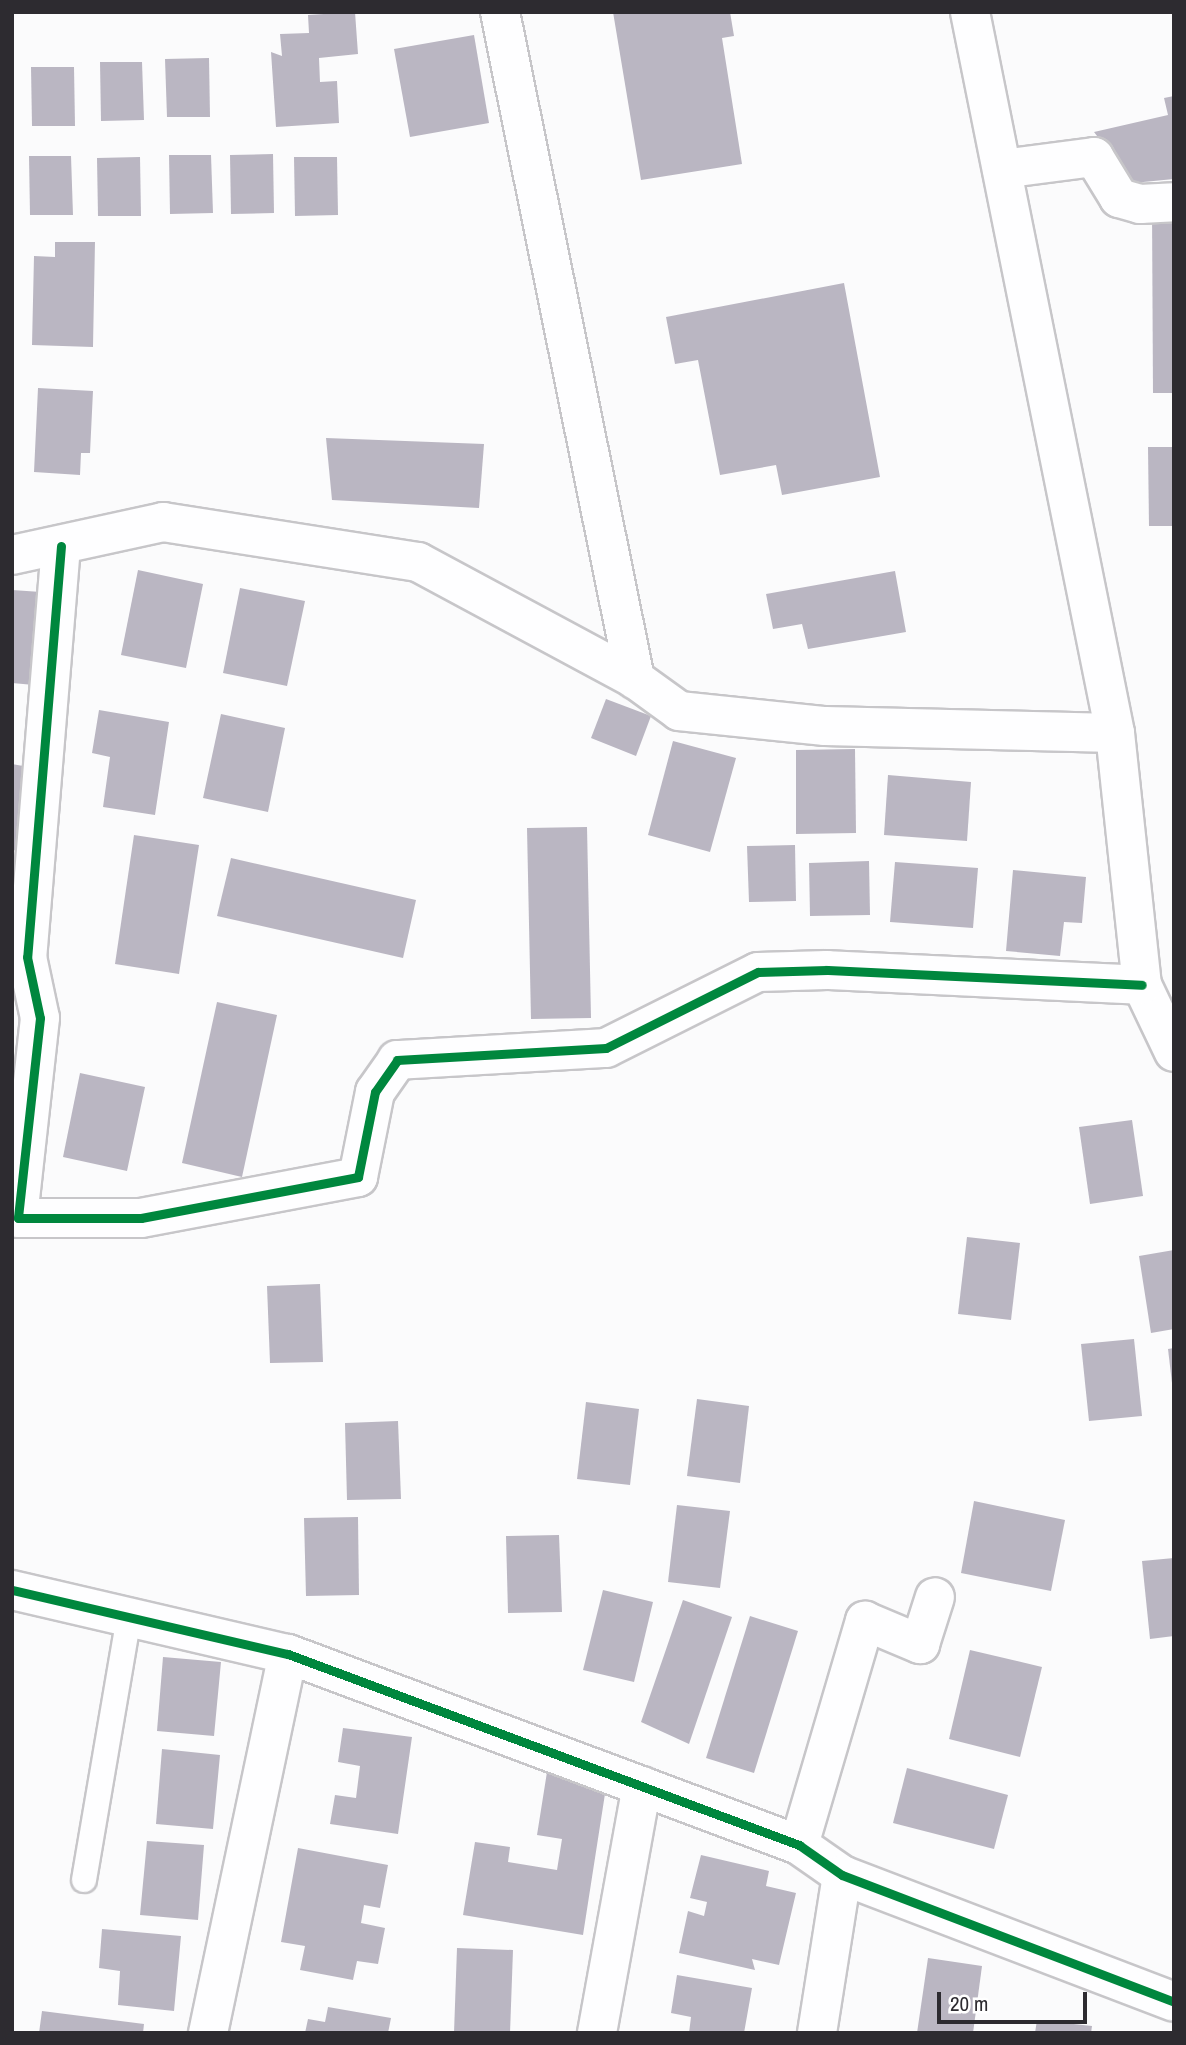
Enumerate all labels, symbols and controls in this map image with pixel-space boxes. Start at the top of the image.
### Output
scale bar [941,1979,1092,2023]
text: 20 m [950,1989,988,2018]

